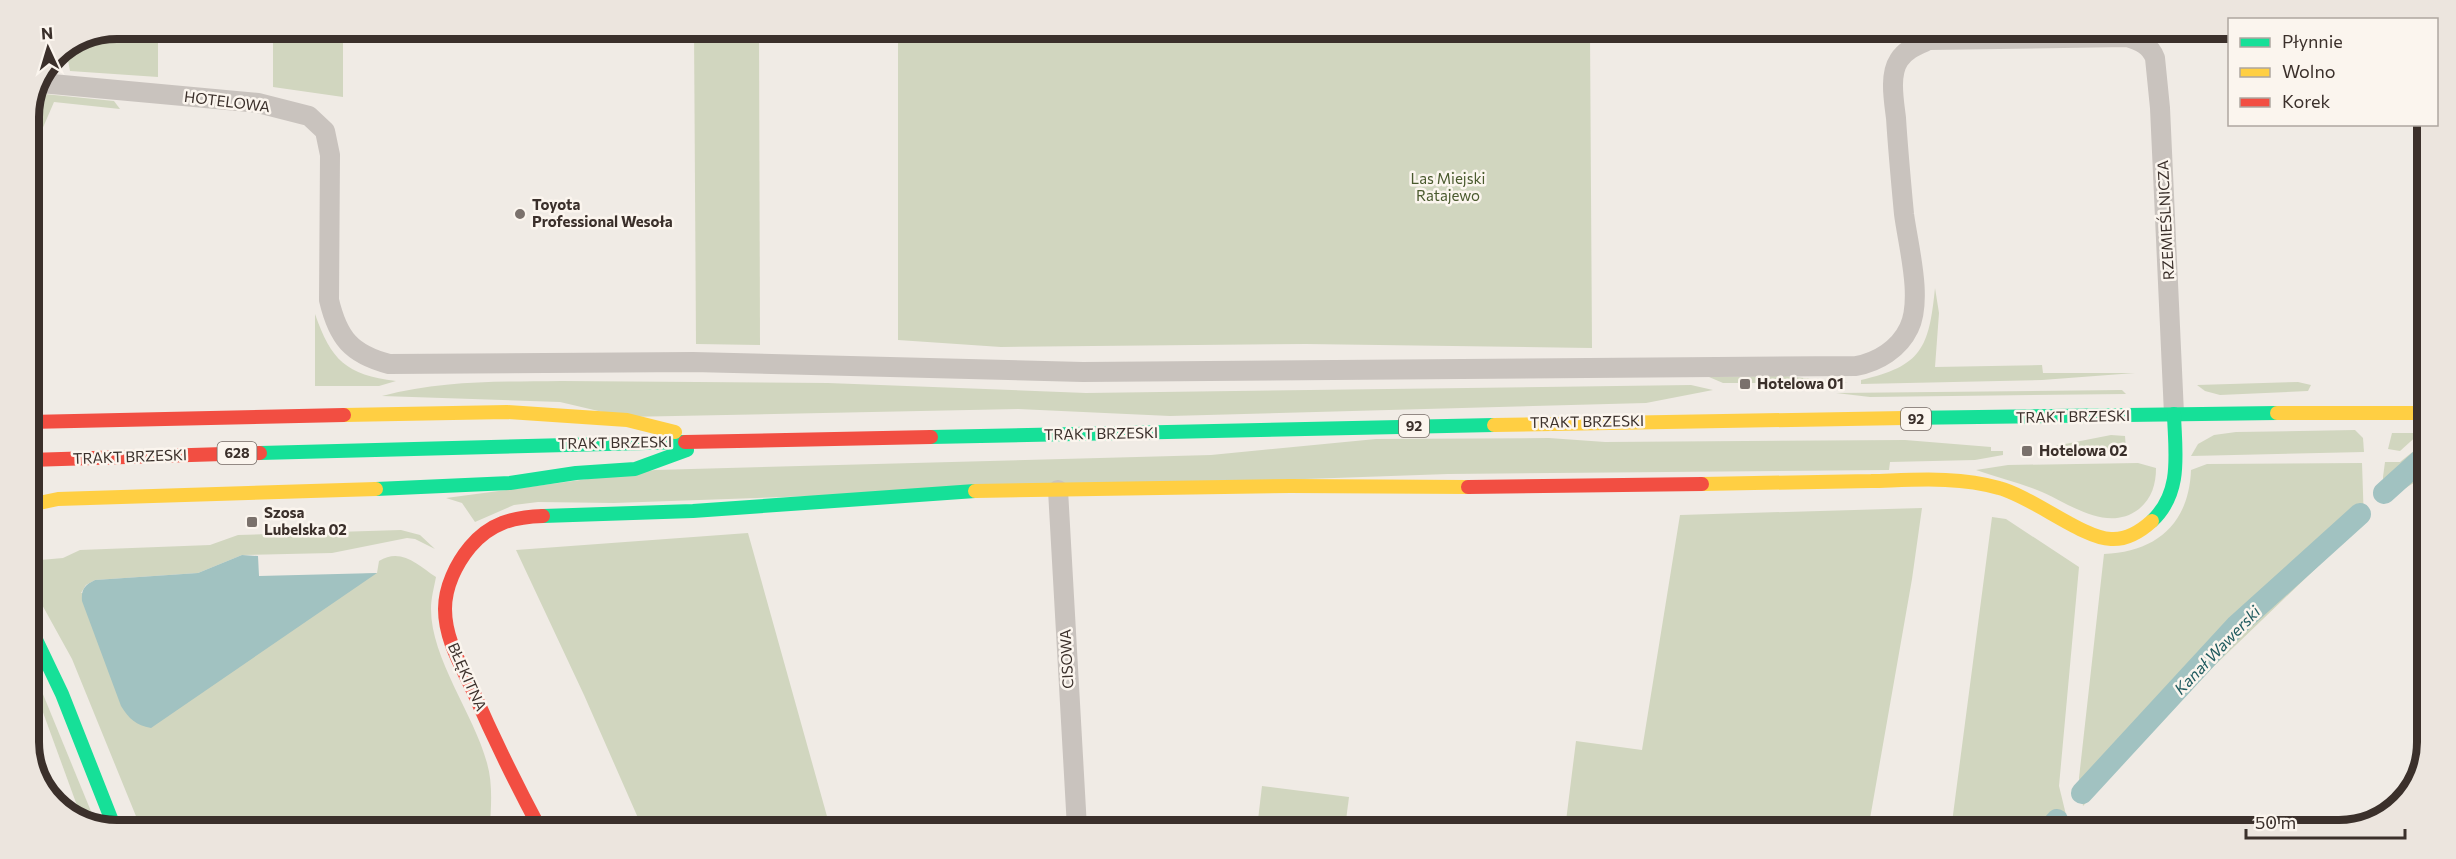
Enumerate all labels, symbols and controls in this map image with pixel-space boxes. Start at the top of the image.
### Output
north arrow [18,18,78,78]
legend [2228,18,2438,126]
text: N [40,23,54,42]
text: Płynnie [2282,30,2343,52]
text: Wolno [2282,60,2336,82]
street label: HOTELOWA [183,87,271,115]
text: Korek [2282,90,2331,112]
street label: RZEMIEŚLNICZA [2152,160,2177,281]
park label: Las Miejski Ratajewo [1411,169,1485,204]
place label: Toyota Professional Wesoła [532,195,673,230]
marker: Toyota Professional Wesoła [513,207,527,221]
place label: Hotelowa 01 [1757,374,1844,392]
marker: Hotelowa 01 [1738,377,1752,391]
street label: TRAKT BRZESKI [2016,406,2130,426]
road number: 92 [1901,408,1931,430]
street label: TRAKT BRZESKI [1530,411,1644,431]
road number: 92 [1399,415,1429,437]
street label: TRAKT BRZESKI [1044,423,1158,443]
street label: TRAKT BRZESKI [558,432,672,452]
place label: Hotelowa 02 [2039,441,2128,459]
road number: 628 [218,442,256,464]
marker: Hotelowa 02 [2020,444,2034,458]
street label: TRAKT BRZESKI [73,445,187,467]
place label: Szosa Lubelska 02 [264,503,347,538]
marker: Szosa Lubelska 02 [245,515,259,529]
water label: Kanał Wawerski [2170,601,2264,698]
street label: CISOWA [1055,629,1077,689]
street label: BŁĘKITNA [445,640,491,714]
scale bar [2246,802,2405,840]
text: 50 m [2255,811,2296,833]

